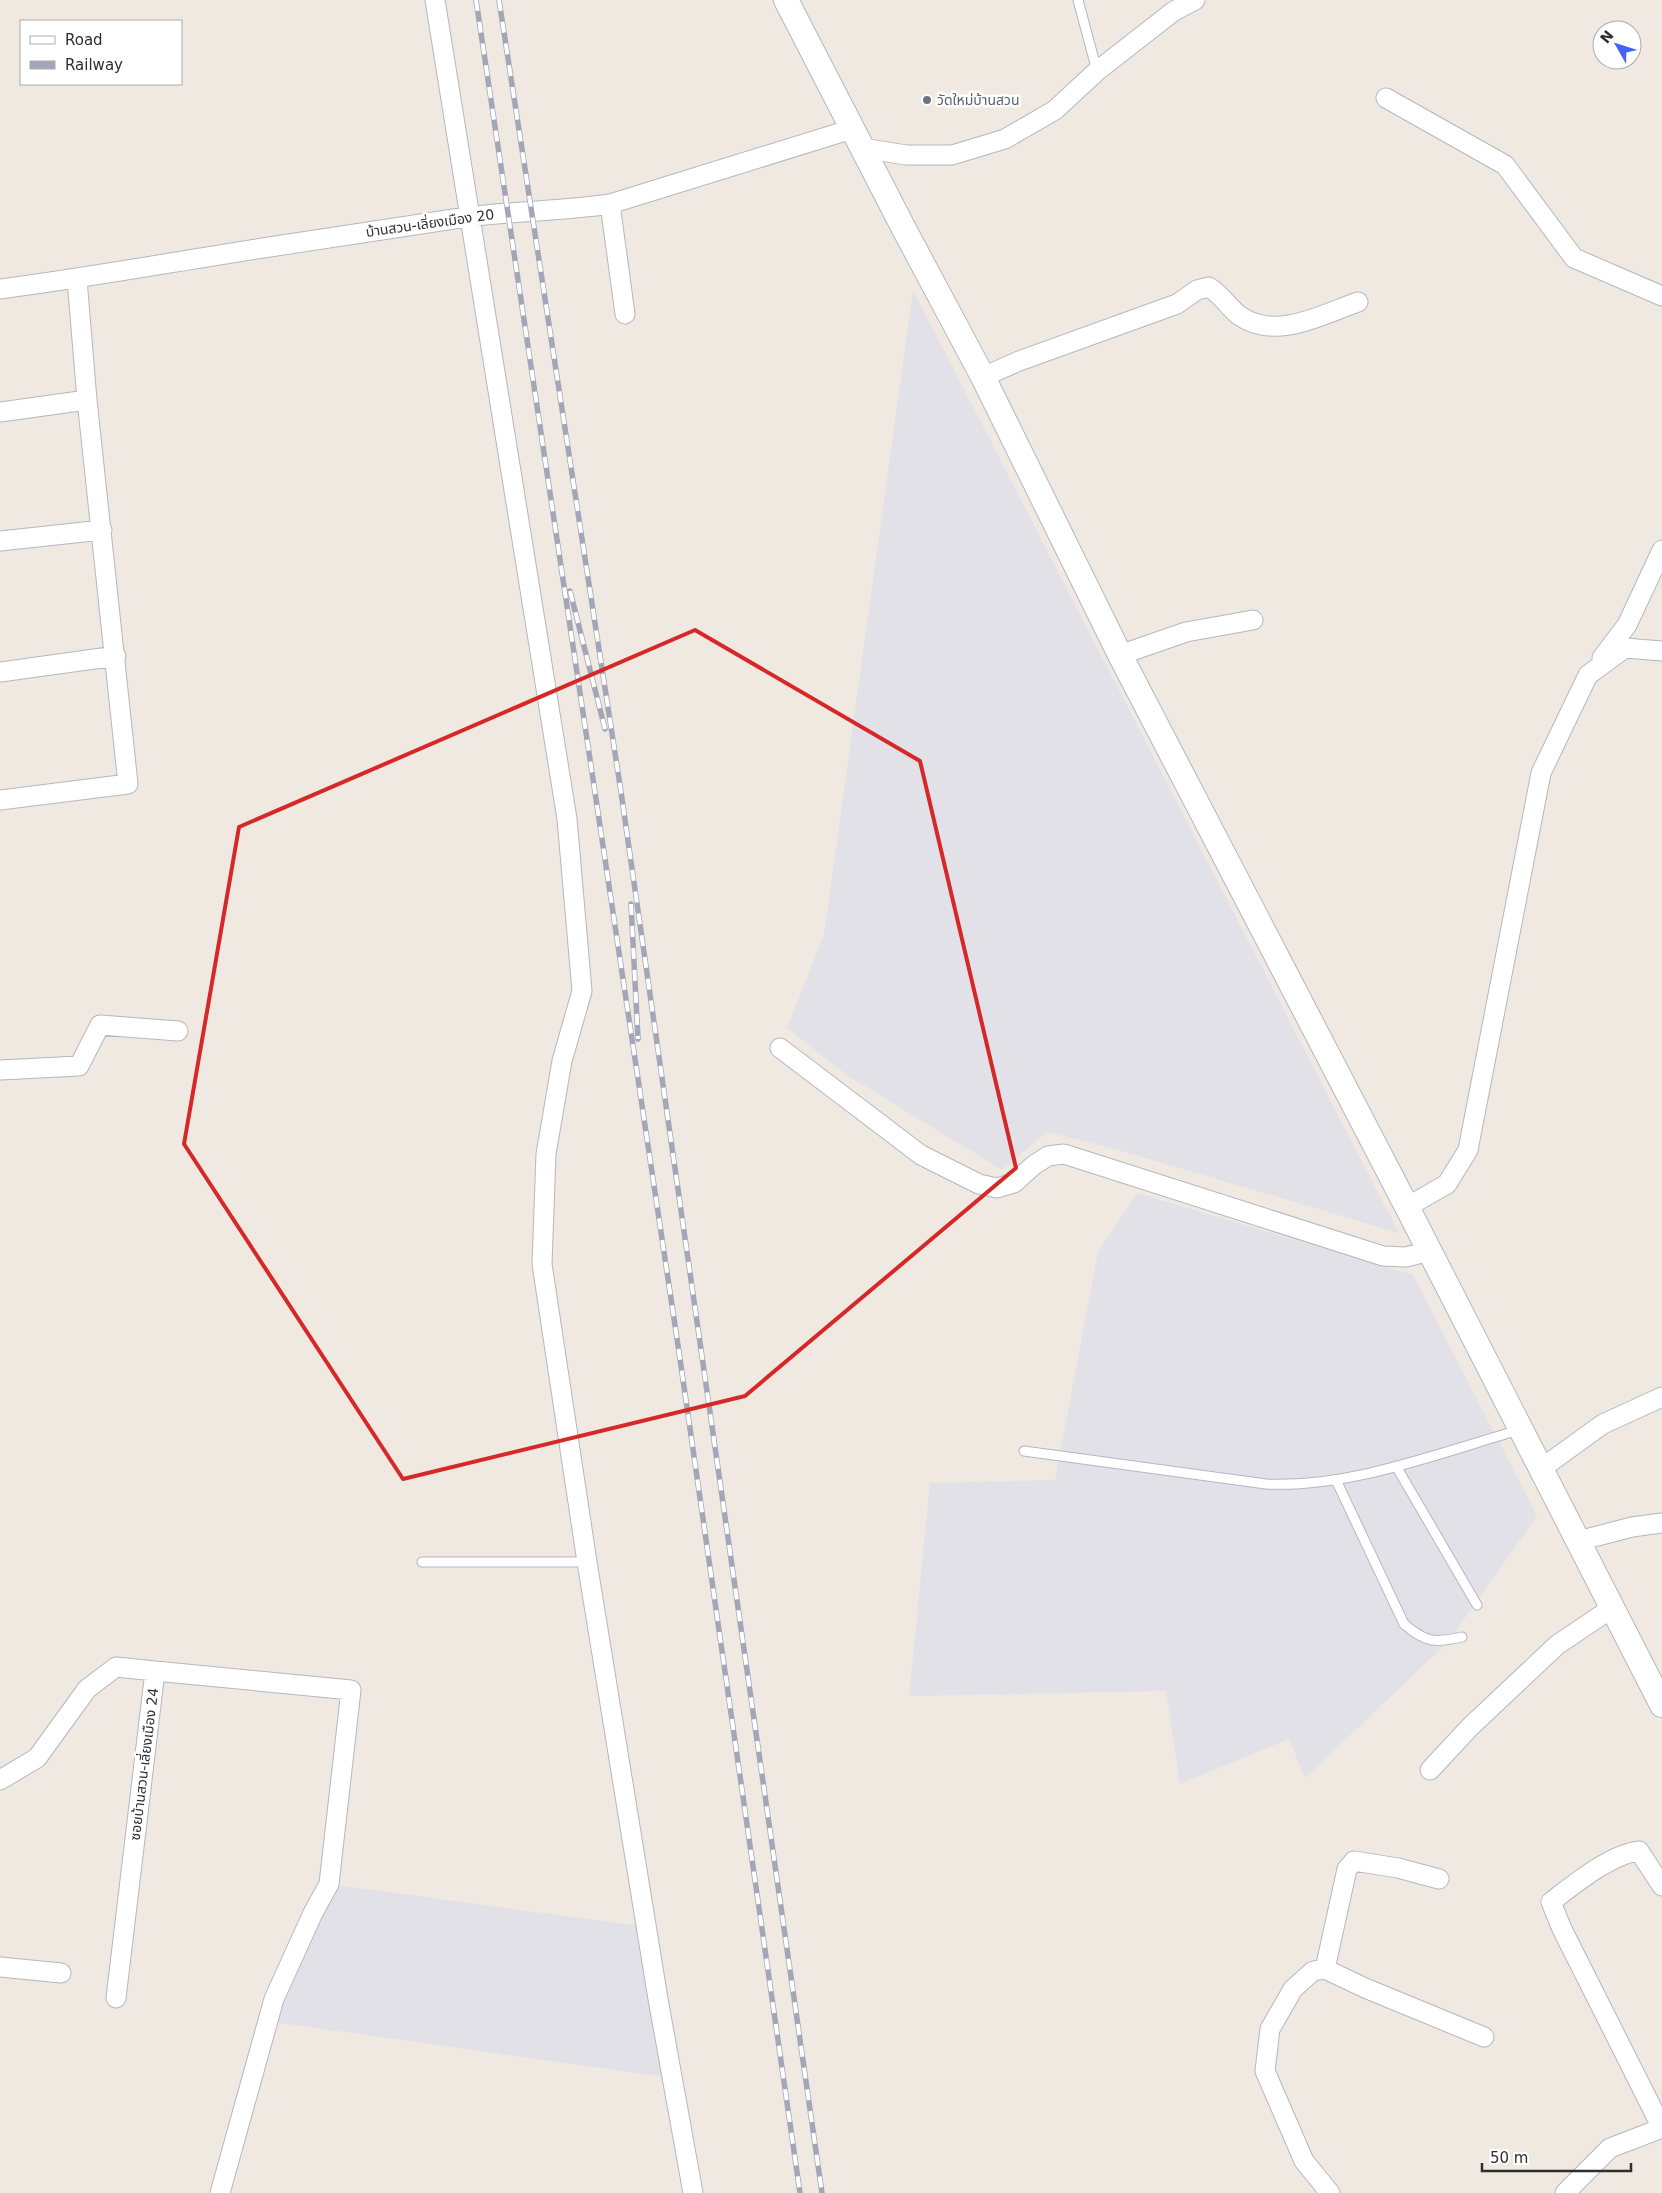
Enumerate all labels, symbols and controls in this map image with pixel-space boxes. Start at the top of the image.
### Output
legend [20,20,182,85]
north arrow [1592,20,1642,70]
text: N [1597,27,1617,46]
text: Road [65,31,103,49]
text: Railway [65,56,123,74]
place label: วัดใหม่บ้านสวน [937,92,1020,108]
marker: วัดใหม่บ้านสวน [921,94,933,106]
street label: บ้านสวน-เลี่ยงเมือง 20 [364,204,495,240]
street label: ซอยบ้านสวน-เลี่ยงเมือง 24 [125,1686,161,1841]
scale bar [1482,2140,1631,2172]
text: 50 m [1490,2149,1528,2167]

